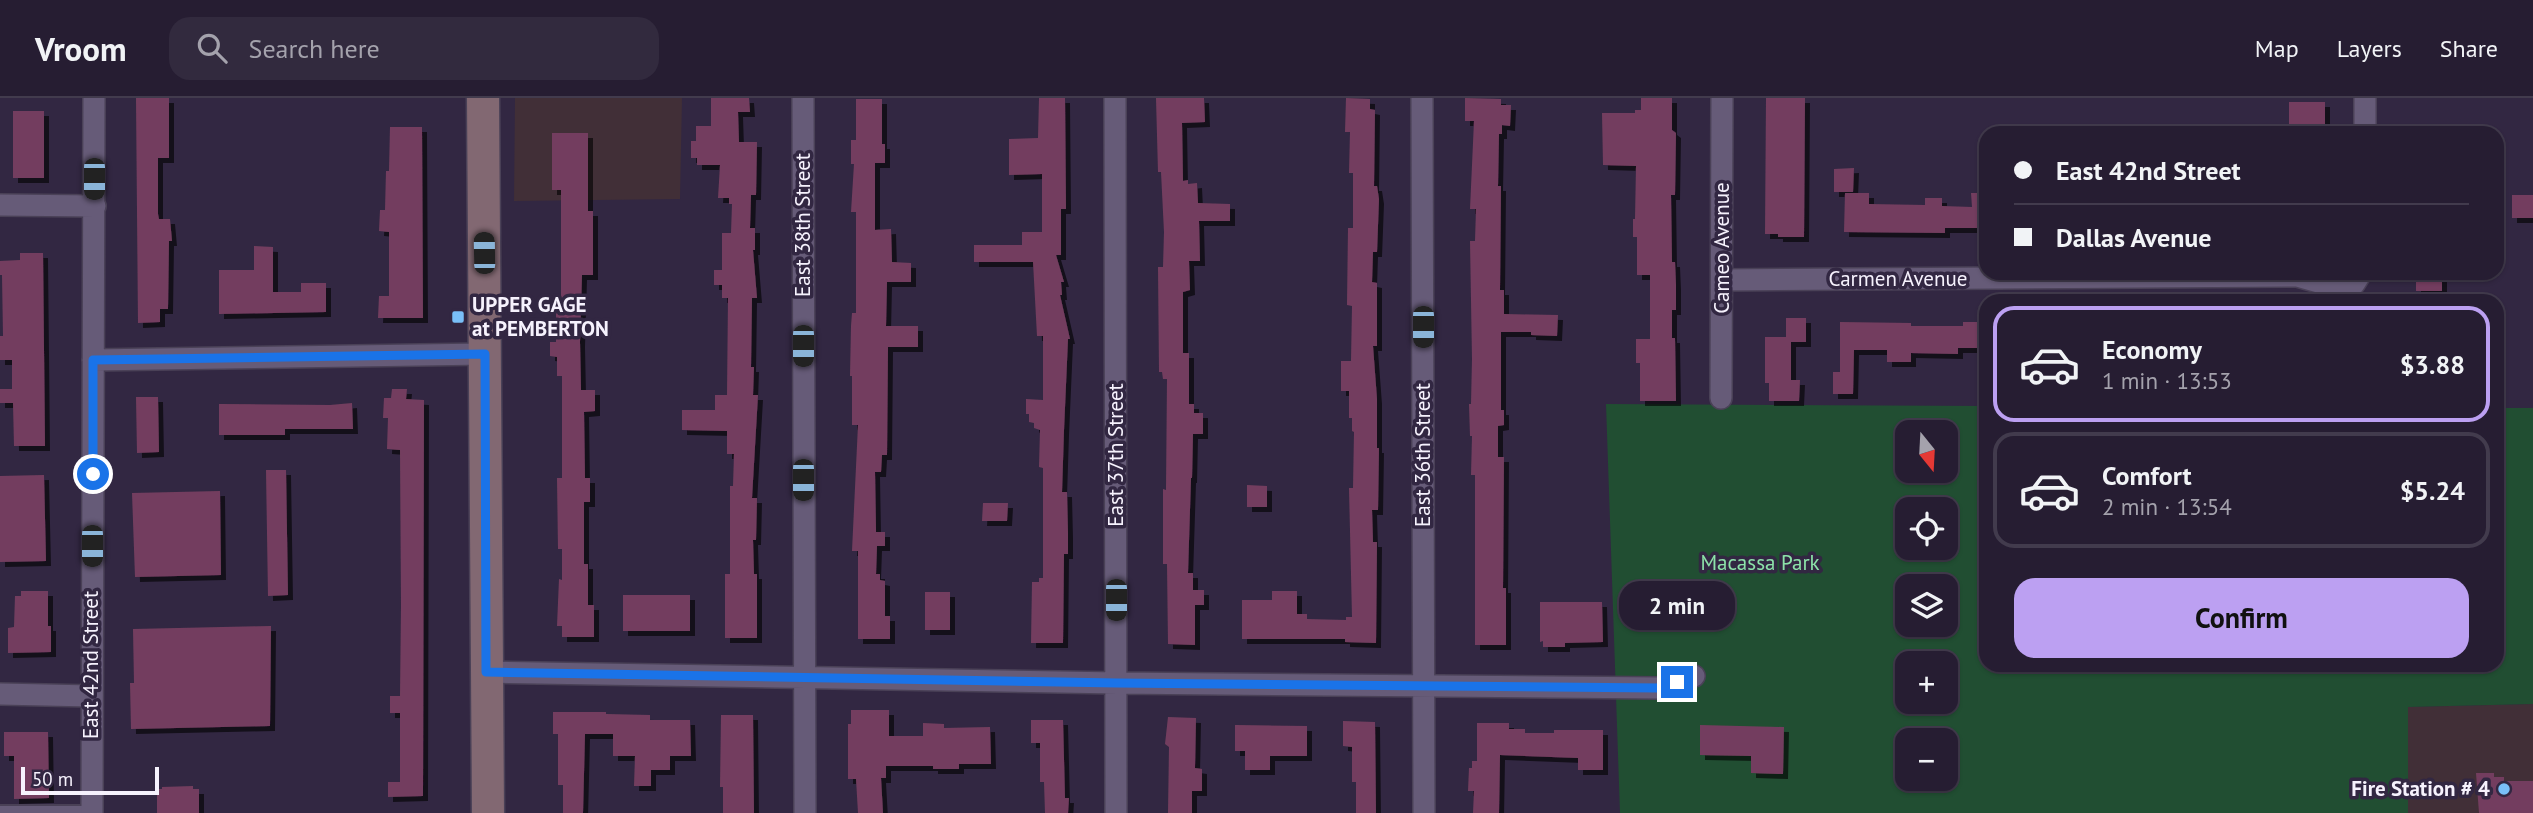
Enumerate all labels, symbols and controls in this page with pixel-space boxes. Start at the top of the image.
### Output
search box [169,17,659,80]
text: Vroom [35,27,127,70]
icon: search [193,29,231,67]
text: Search here [249,32,380,65]
text: Map [2255,33,2299,64]
text: Layers [2337,33,2402,64]
text: Share [2440,33,2498,64]
street label: East 38th Street [789,153,816,297]
text: East 42nd Street [2056,154,2241,187]
car [84,158,105,200]
street label: Cameo Avenue [1708,182,1735,314]
text: Dallas Avenue [2056,221,2212,254]
car [474,232,495,274]
street label: Carmen Avenue [1829,265,1967,292]
place label: UPPER GAGE at PEMBERTON [472,291,609,342]
car [1413,306,1434,348]
marker: UPPER GAGE at PEMBERTON [450,309,466,325]
car [793,325,814,367]
icon: car [2018,333,2081,396]
text: Economy [2102,333,2202,366]
text: $3.88 [2400,348,2465,381]
text: 1 min · 13:53 [2102,366,2232,395]
street label: East 37th Street [1102,383,1129,527]
street label: East 36th Street [1409,383,1436,527]
north arrow [1895,420,1958,483]
map controls [1895,420,1958,791]
route start [77,458,109,490]
car [793,459,814,501]
icon: car [2018,459,2081,522]
text: Comfort [2102,459,2192,492]
text: $5.24 [2400,474,2465,507]
text: 2 min · 13:54 [2102,492,2232,521]
button: locate [1895,497,1958,560]
car [82,525,103,567]
park label: Macassa Park [1700,549,1820,576]
button: layers [1895,574,1958,637]
button: Confirm [2014,578,2469,658]
car [1106,579,1127,621]
callout: 2 min [1619,580,1735,630]
street label: East 42nd Street [77,591,104,739]
text: 2 min [1649,591,1705,620]
button: + [1895,651,1958,714]
route end [1661,666,1693,698]
button: − [1895,728,1958,791]
scale bar [21,764,159,796]
text: 50 m [32,767,73,791]
place label: Fire Station # 4 [2351,775,2490,802]
marker: Fire Station # 4 [2496,781,2512,797]

